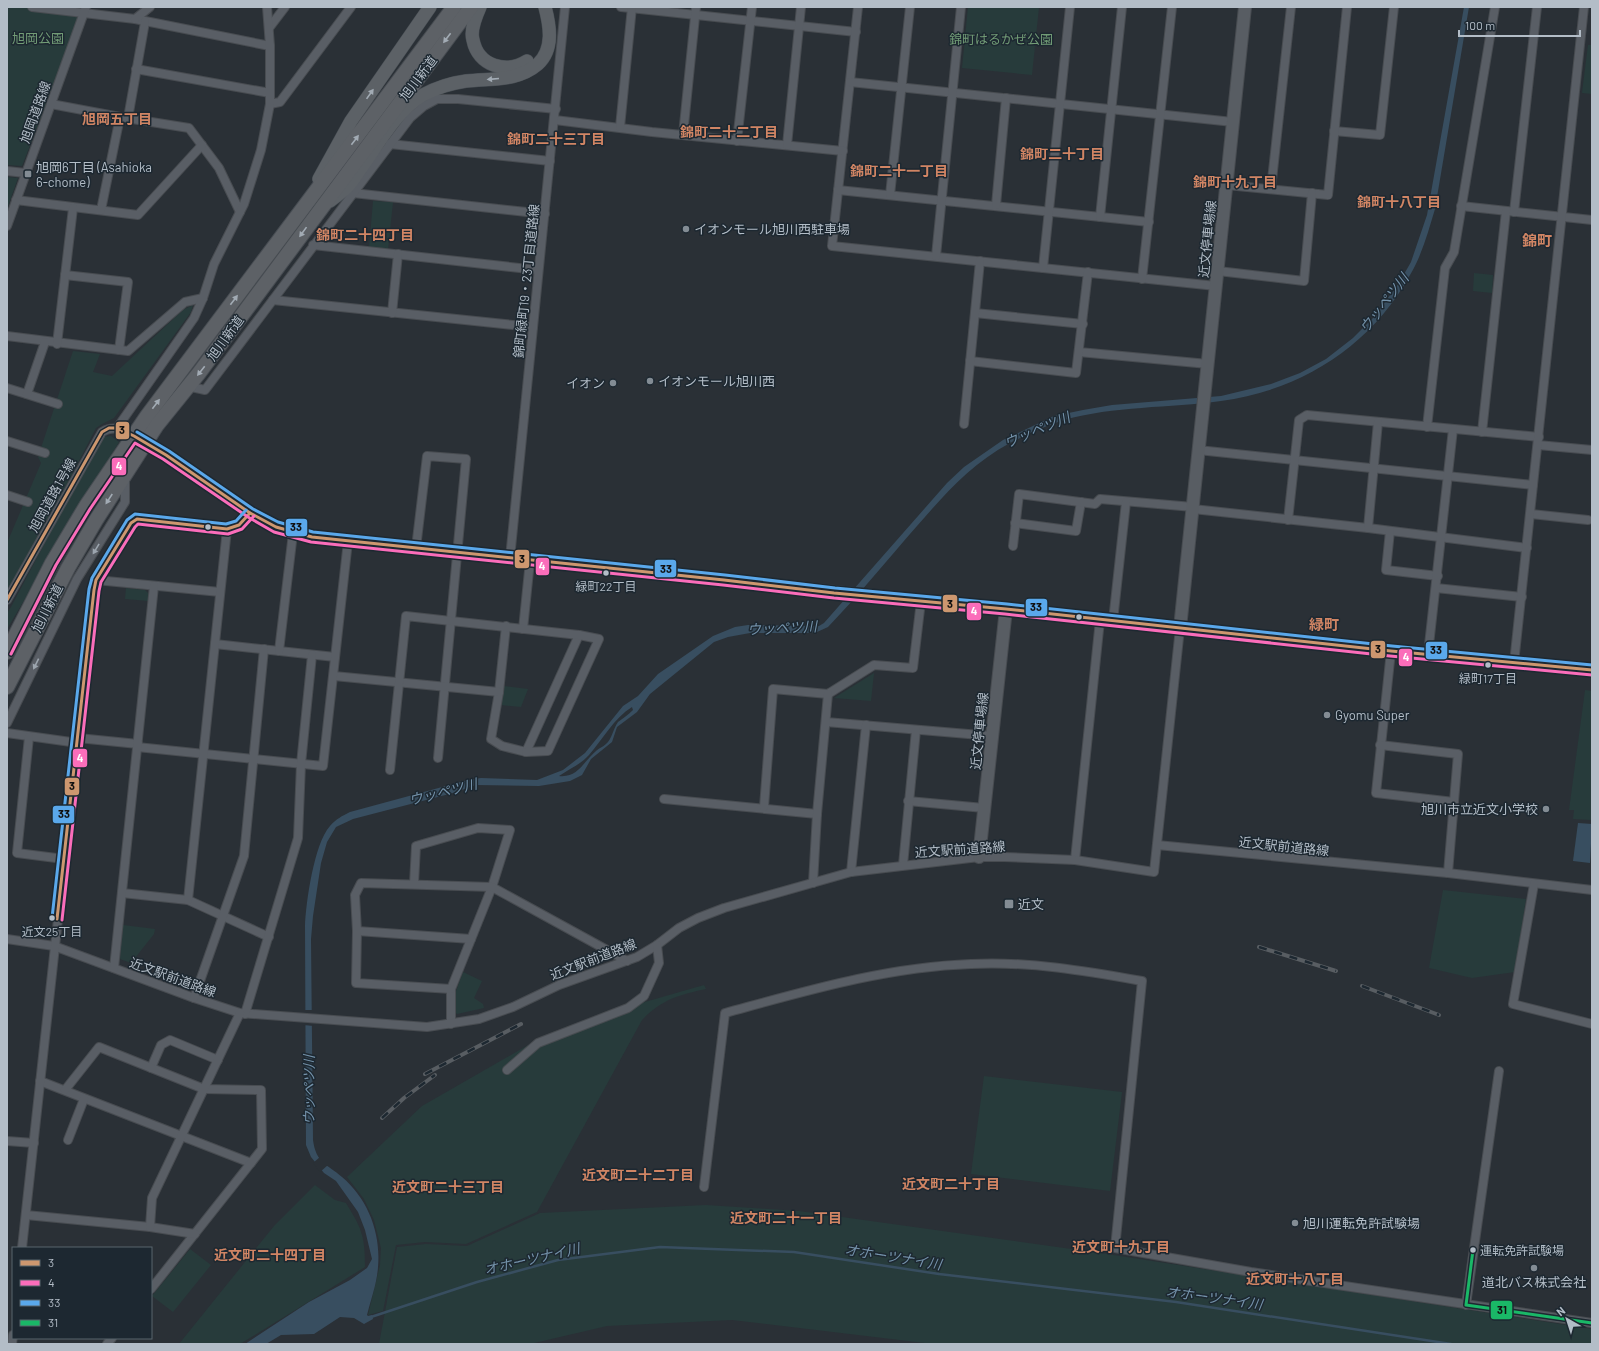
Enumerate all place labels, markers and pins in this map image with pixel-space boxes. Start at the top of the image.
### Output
place label: 旭岡6丁目 (Asahioka 6-chome) [36,159,152,190]
marker: 旭岡6丁目 (Asahioka 6-chome) [23,169,33,179]
place label: イオンモール旭川西駐車場 [694,221,850,237]
marker: イオンモール旭川西駐車場 [681,224,691,234]
place label: イオンモール旭川西 [658,373,775,389]
place label: イオン [566,375,605,391]
marker: イオンモール旭川西 [645,376,655,386]
marker: イオン [608,378,618,388]
unlabelled marker [203,522,213,532]
marker: 緑町22丁目 [601,568,611,578]
place label: 緑町22丁目 [576,579,636,593]
unlabelled marker [1074,612,1084,622]
marker: 緑町17丁目 [1483,660,1493,670]
place label: 緑町17丁目 [1459,671,1517,685]
place label: Gyomu Super [1335,707,1410,723]
marker: Gyomu Super [1322,710,1332,720]
place label: 旭川市立近文小学校 [1421,801,1538,817]
marker: 旭川市立近文小学校 [1541,804,1551,814]
place label: 近文 [1018,896,1044,912]
marker: 近文 [1003,898,1015,910]
marker: 近文25丁目 [47,913,57,923]
place label: 近文25丁目 [22,924,82,938]
place label: 旭川運転免許試験場 [1303,1215,1420,1231]
marker: 旭川運転免許試験場 [1290,1218,1300,1228]
place label: 運転免許試験場 [1480,1243,1564,1257]
marker: 運転免許試験場 [1468,1245,1478,1255]
marker: 道北バス株式会社 [1529,1263,1539,1273]
place label: 道北バス株式会社 [1482,1274,1586,1290]

